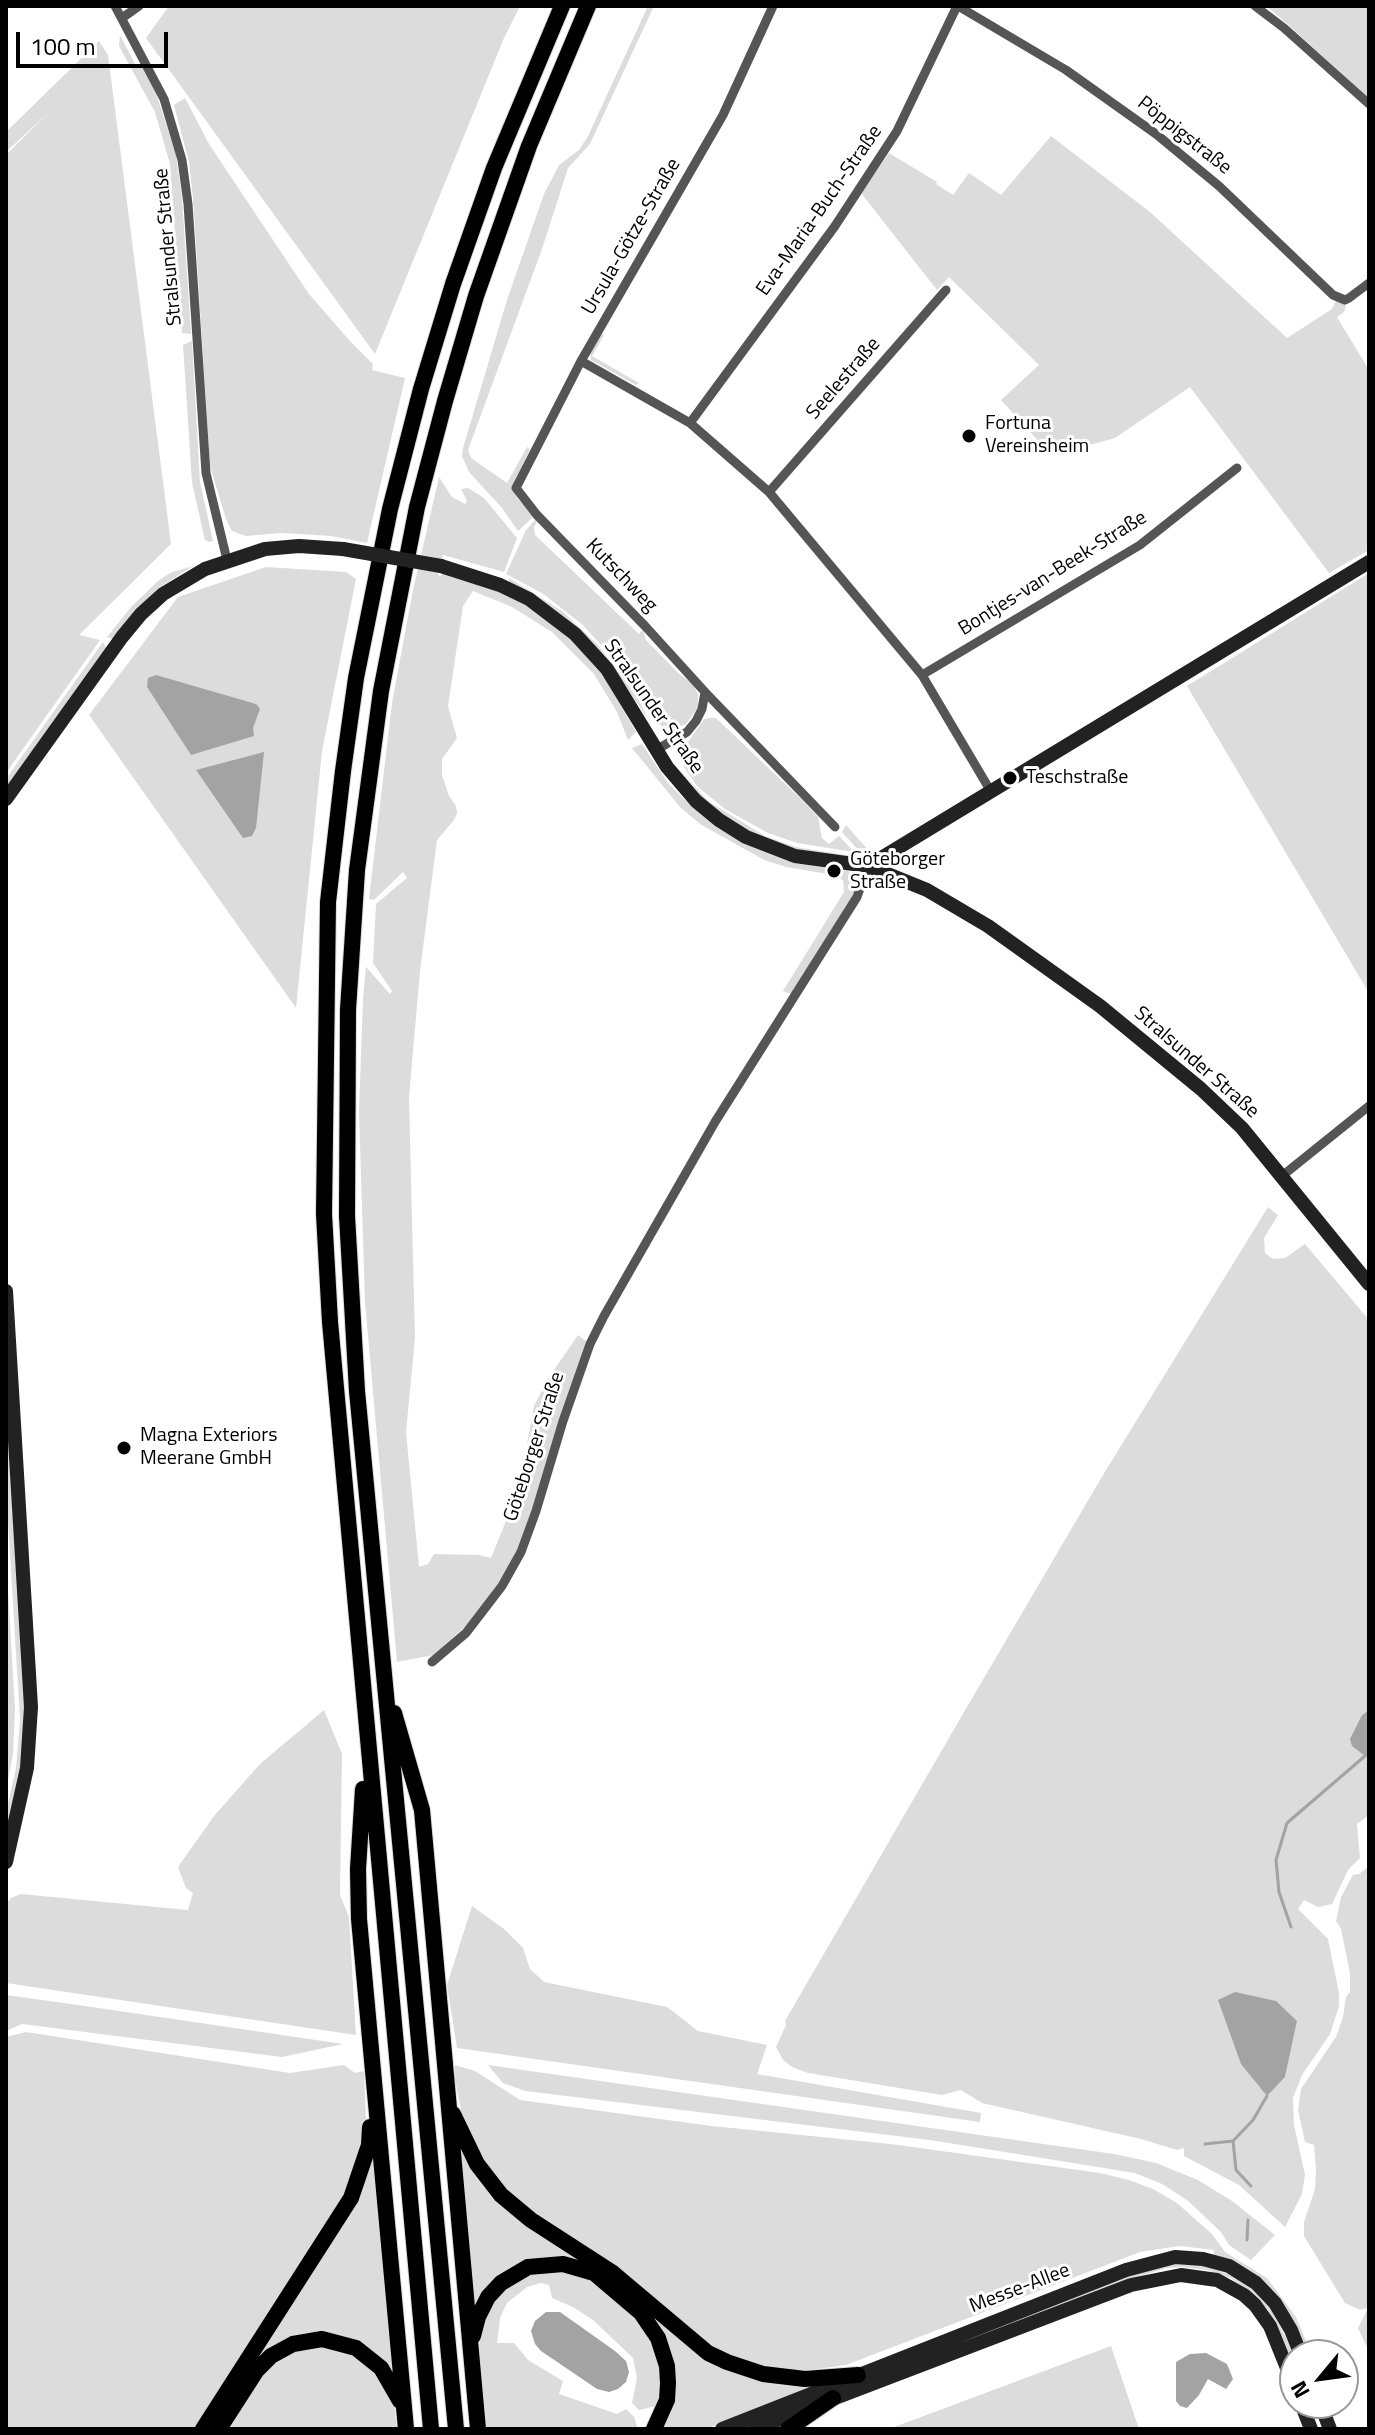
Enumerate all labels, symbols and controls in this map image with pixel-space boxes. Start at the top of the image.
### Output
scale bar [20,16,172,66]
text: 100 m [30,28,96,64]
street label: Pöppigstraße [1132,92,1236,180]
street label: Eva-Maria-Buch-Straße [752,121,888,301]
street label: Ursula-Götze-Straße [577,155,687,319]
street label: Stralsunder Straße [150,167,188,327]
street label: Seelestraße [802,333,886,425]
place label: Fortuna Vereinsheim [985,412,1089,459]
marker: Fortuna Vereinsheim [960,427,978,445]
street label: Bontjes-van-Beek-Straße [954,506,1152,642]
street label: Kutschweg [580,534,662,618]
street label: Stralsunder Straße [598,635,708,779]
place label: Teschstraße [1026,766,1128,790]
marker: Teschstraße [1001,769,1019,787]
place label: Göteborger Straße [850,848,945,895]
marker: Göteborger Straße [825,862,843,880]
street label: Stralsunder Straße [1128,1002,1264,1124]
street label: Göteborger Straße [500,1369,570,1525]
place label: Magna Exteriors Meerane GmbH [140,1424,278,1471]
marker: Magna Exteriors Meerane GmbH [115,1439,133,1457]
street label: Messe-Allee [966,2259,1074,2319]
north arrow [1279,2339,1359,2419]
text: N [1281,2375,1318,2405]

